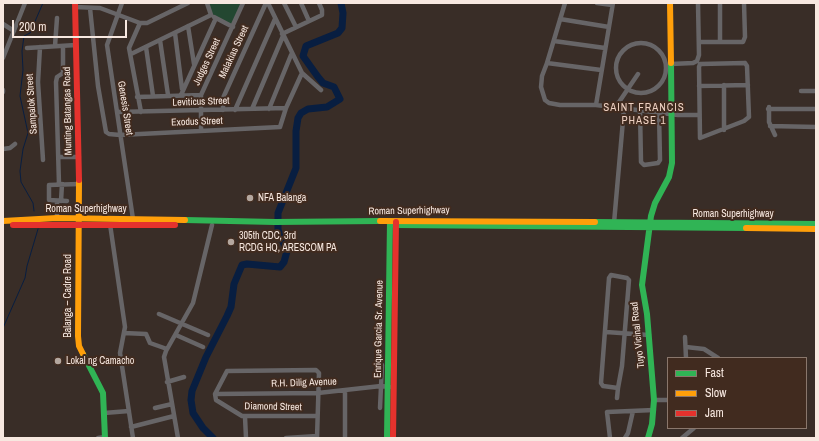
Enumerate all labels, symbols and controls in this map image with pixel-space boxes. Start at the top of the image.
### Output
scale bar [14,12,129,38]
text: 200 m [19,19,46,35]
street label: Malakias Street [217,24,251,80]
street label: Judges Street [191,37,223,87]
street label: Munting Batangas Road [61,67,75,155]
street label: Sampalok Street [24,73,40,135]
street label: Genesis Street [115,80,135,136]
street label: Leviticus Street [172,95,230,109]
district label: SAINT FRANCIS PHASE 1 [603,101,685,127]
street label: Exodus Street [171,115,223,129]
place label: NFA Balanga [258,192,306,204]
marker: NFA Balanga [245,193,255,203]
street label: Roman Superhighway [45,203,127,215]
street label: Roman Superhighway [368,204,450,218]
street label: Roman Superhighway [692,208,774,220]
place label: 305th CDC, 3rd RCDG HQ, ARESCOM PA [239,230,336,254]
marker: 305th CDC, 3rd RCDG HQ, ARESCOM PA [226,237,236,247]
street label: Balanga – Cadre Road [62,254,74,338]
street label: Enrique Garcia Sr. Avenue [372,280,386,378]
street label: Tuyo Vicinal Road [629,301,647,369]
place label: Lokal ng Camacho [66,355,134,367]
marker: Lokal ng Camacho [53,356,63,366]
legend [667,357,807,429]
text: Fast [705,365,724,381]
street label: R.H. Dilig Avenue [271,376,337,390]
text: Slow [705,385,726,401]
street label: Diamond Street [244,400,302,414]
text: Jam [705,405,724,421]

